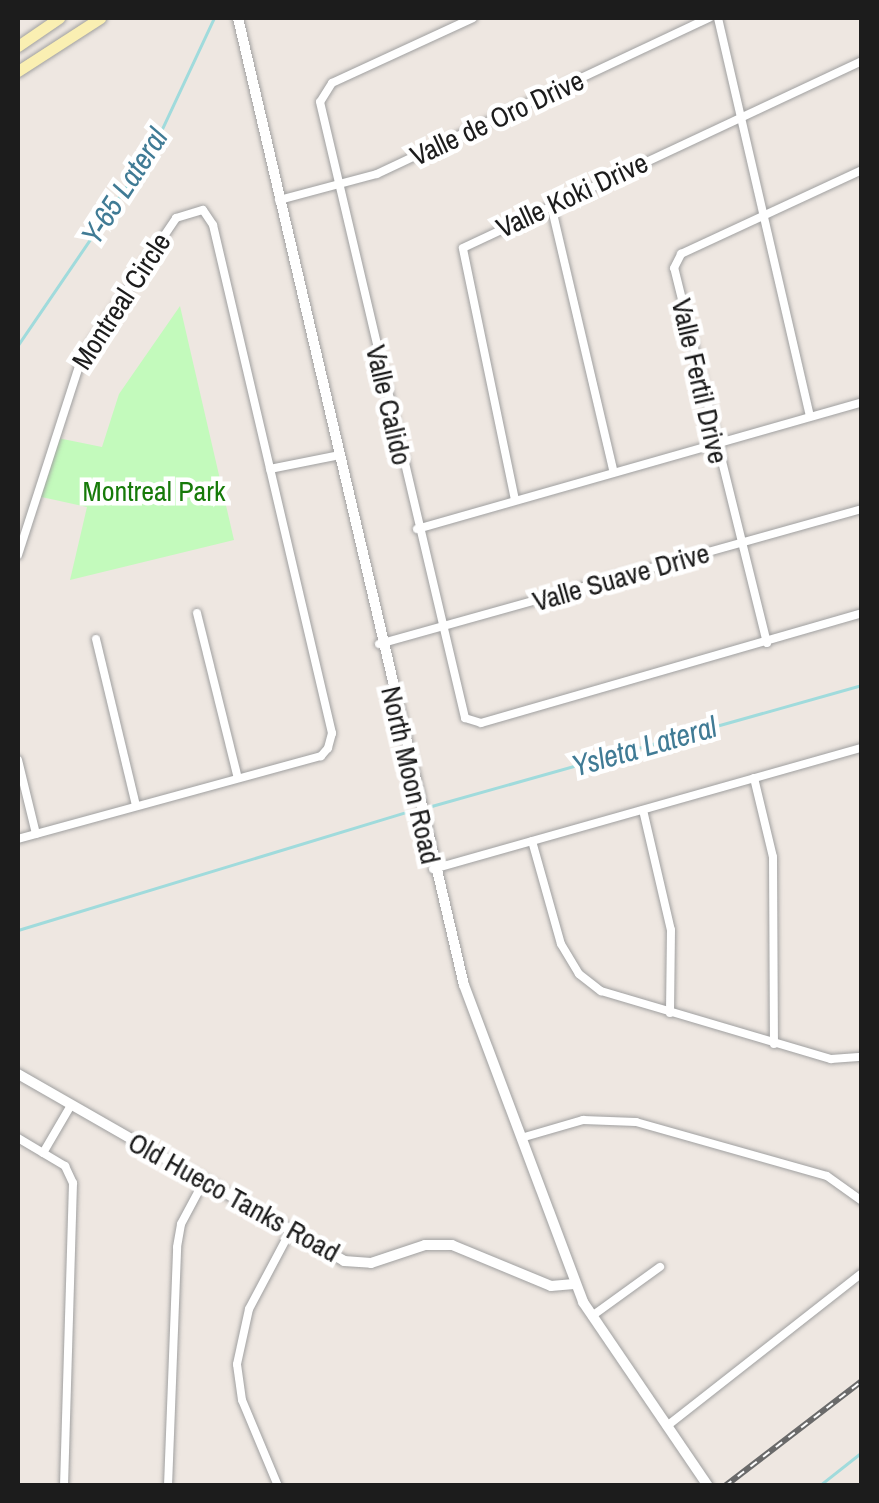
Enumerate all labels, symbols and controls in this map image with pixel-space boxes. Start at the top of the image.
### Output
street label: Valle de Oro Drive [405,63,589,173]
water label: Y-65 Lateral [73,121,175,251]
street label: Valle Koki Drive [491,145,653,245]
street label: Montreal Circle [65,227,177,375]
street label: Valle Fertil Drive [665,295,735,467]
street label: Valle Calido [359,342,419,468]
park label: Montreal Park [83,474,225,508]
street label: Valle Suave Drive [529,536,713,618]
street label: North Moon Road [374,683,448,867]
water label: Ysleta Lateral [567,708,721,784]
street label: Old Hueco Tanks Road [122,1125,346,1269]

